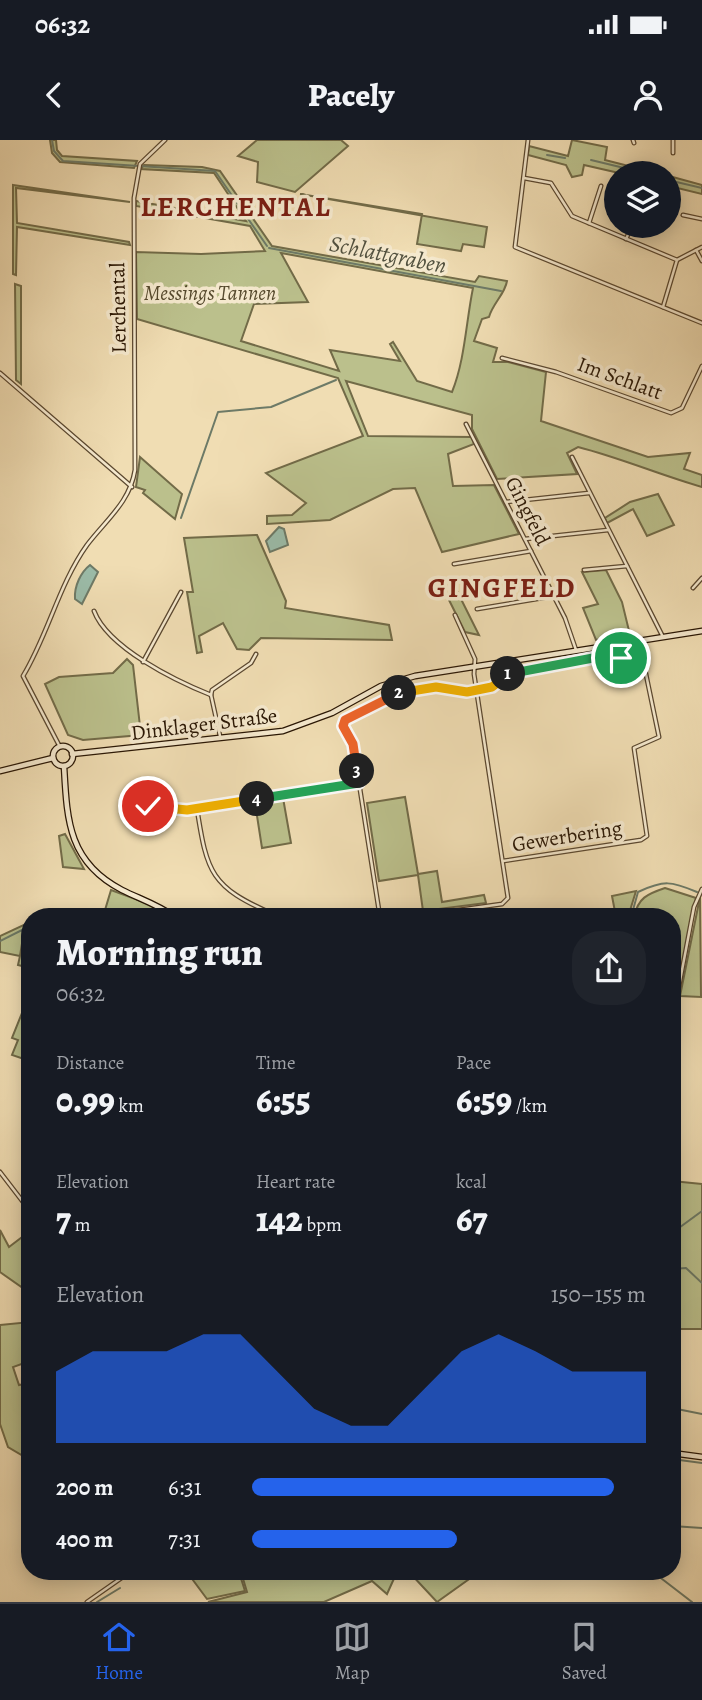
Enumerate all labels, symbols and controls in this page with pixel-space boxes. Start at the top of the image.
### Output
text: 06:32 [35,7,90,42]
text: Pacely [308,73,394,117]
icon: back [35,76,73,114]
icon: person [629,76,667,114]
map controls [604,161,681,238]
button: layers [604,161,681,238]
district label: LERCHENTAL [140,188,332,226]
water label: Schlattgraben [327,228,449,281]
street label: Lerchental [103,262,133,354]
park label: Messings Tannen [144,279,276,307]
street label: Im Schlatt [574,350,666,406]
street label: Gingfeld [499,472,558,551]
district label: GINGFELD [428,569,576,607]
pin [591,628,651,688]
icon: arrive [602,639,640,677]
pin: 1 [490,656,526,692]
text: 1 [504,660,511,686]
pin: 2 [382,676,416,710]
text: 2 [394,679,403,705]
street label: Dinklager Straße [129,701,279,747]
pin: 3 [340,754,374,788]
text: 3 [352,757,361,783]
pin [118,776,178,836]
pin: 4 [240,782,274,816]
text: 4 [252,785,261,811]
icon: check [129,787,167,825]
street label: Gewerbering [510,813,624,859]
text: Morning run [56,926,263,978]
button: share [572,931,646,1005]
text: 06:32 [56,978,105,1009]
text: Distance [56,1050,124,1076]
text: Time [256,1050,295,1076]
text: Pace [456,1050,491,1076]
text: 0.99 [56,1076,115,1124]
text: 6:55 [256,1076,311,1124]
text: 6:59 [456,1076,512,1124]
text: km [115,1093,144,1119]
text: /km [512,1093,547,1119]
text: Elevation [56,1169,129,1195]
text: Heart rate [256,1169,335,1195]
text: kcal [456,1169,486,1195]
text: 7 [56,1195,71,1243]
text: 142 [256,1195,303,1243]
text: 67 [456,1195,488,1243]
text: m [71,1212,91,1238]
text: bpm [303,1212,342,1238]
text: Elevation [56,1279,144,1310]
text: 150–155 m [551,1279,646,1310]
text: 200 m [56,1472,114,1503]
text: 6:31 [168,1472,202,1503]
text: 400 m [56,1524,113,1555]
text: 7:31 [168,1524,201,1555]
tab: Home [95,1618,143,1686]
tab: Map [333,1618,371,1686]
tab: Saved [562,1618,607,1686]

